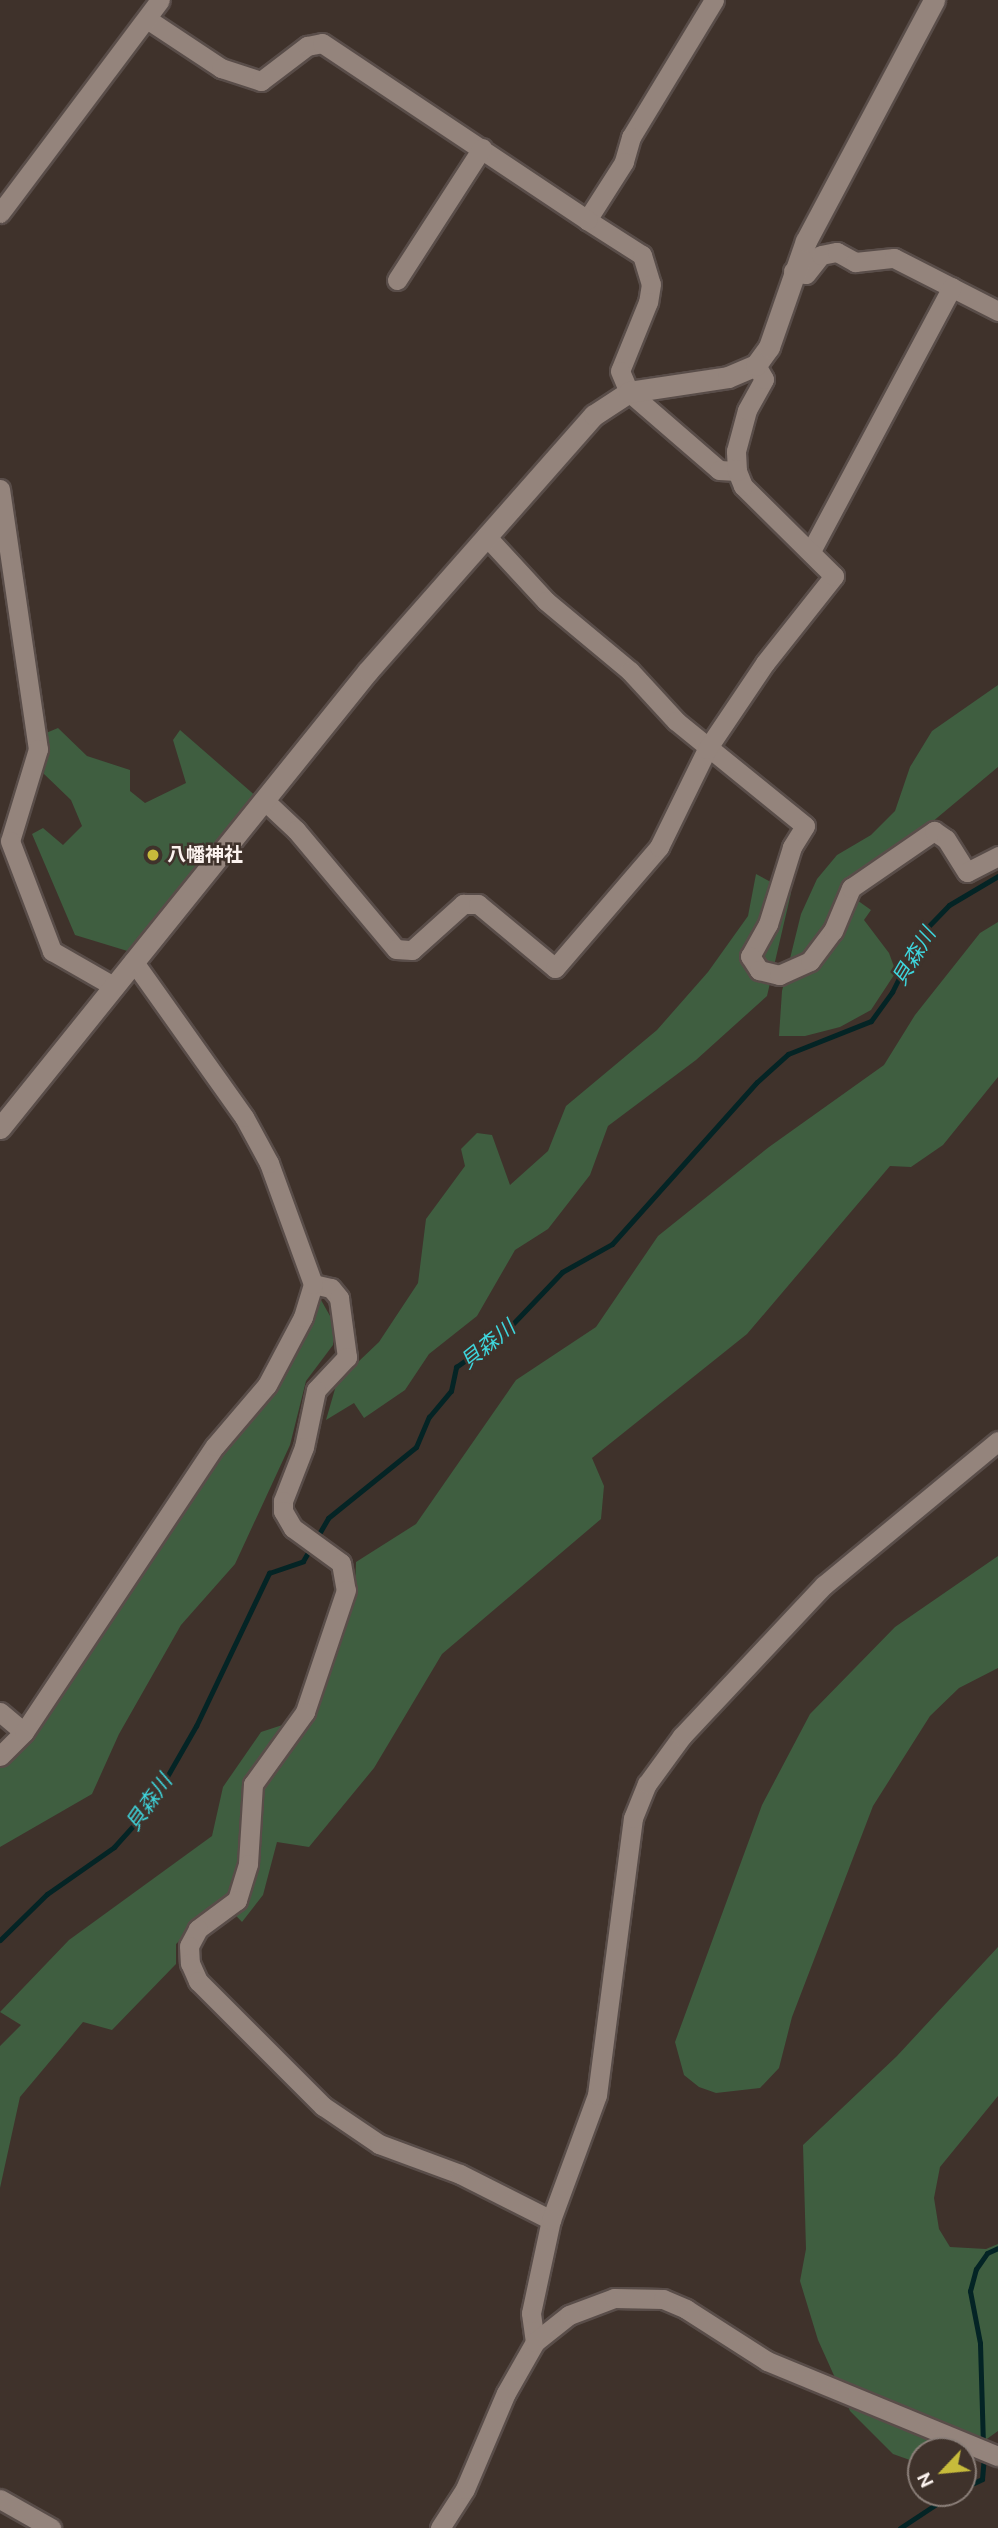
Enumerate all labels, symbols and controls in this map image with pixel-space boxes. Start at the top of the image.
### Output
place label: 八幡神社 [167,844,243,866]
marker: 八幡神社 [145,847,161,863]
water label: 貝森川 [886,923,940,989]
water label: 貝森川 [455,1314,519,1374]
water label: 貝森川 [120,1769,176,1835]
north arrow [907,2437,977,2507]
text: N [912,2469,938,2492]

